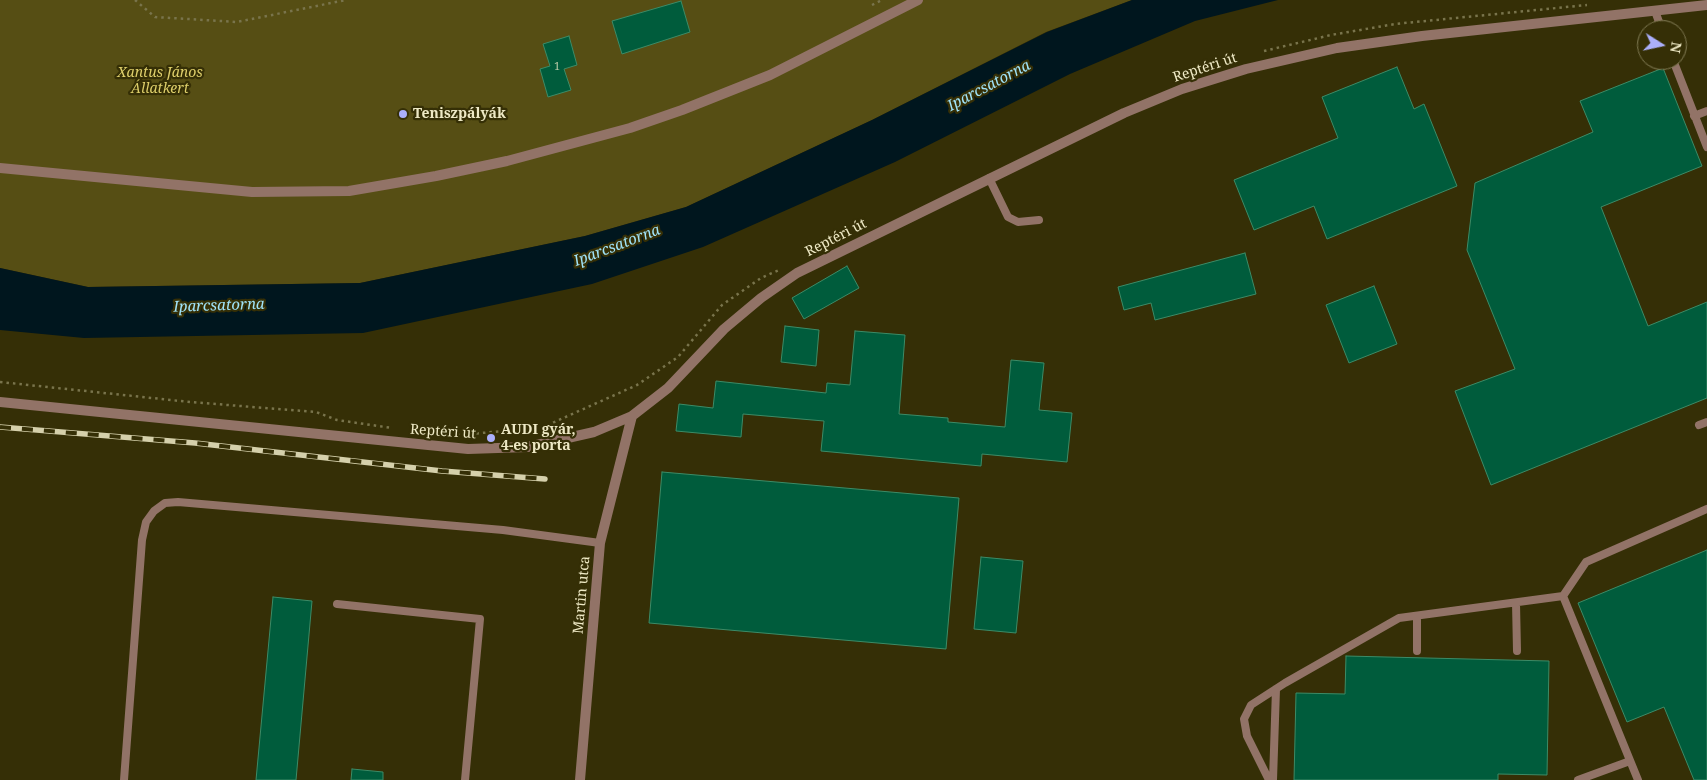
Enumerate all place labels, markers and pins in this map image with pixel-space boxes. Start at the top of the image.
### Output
place label: Teniszpályák [413,106,506,122]
marker: Teniszpályák [397,108,409,120]
place label: AUDI gyár, 4-es porta [501,422,576,454]
marker: AUDI gyár, 4-es porta [485,432,497,444]

